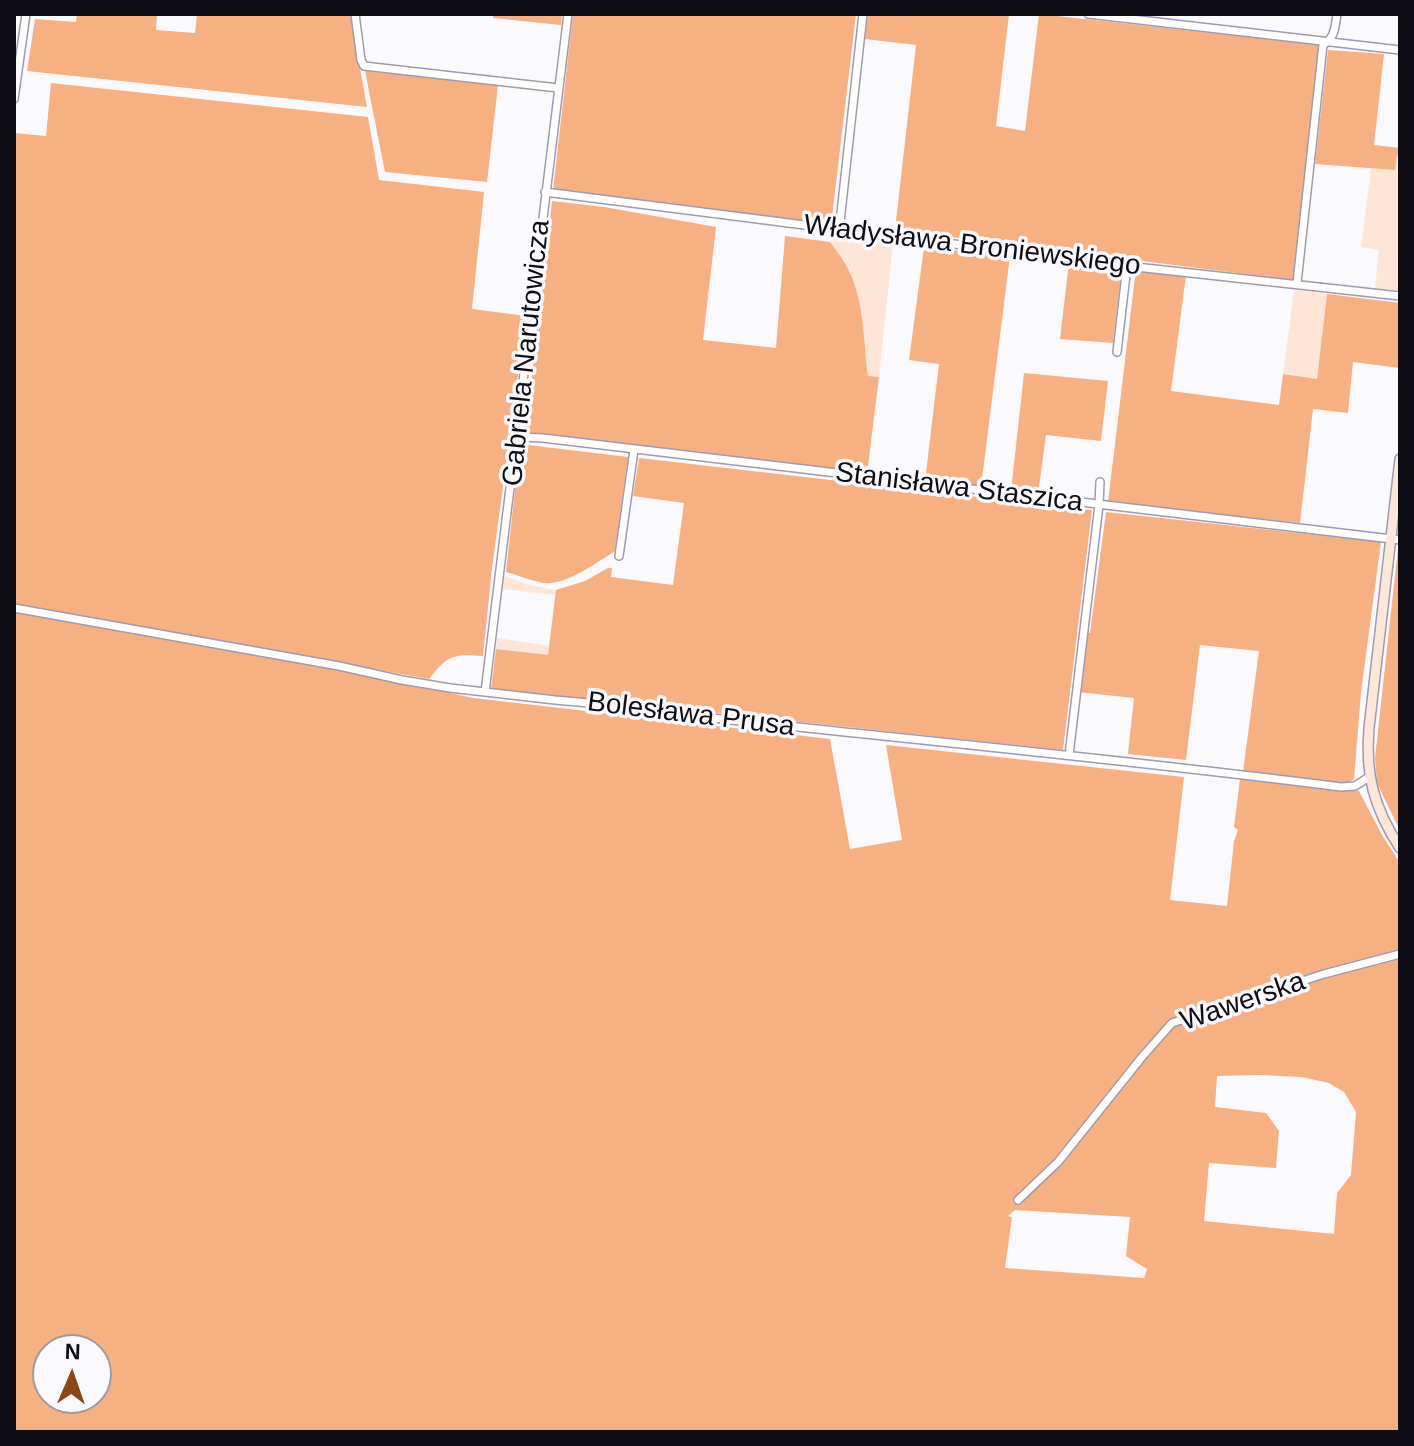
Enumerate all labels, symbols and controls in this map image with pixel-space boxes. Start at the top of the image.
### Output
street label: Władysława Broniewskiego [802,209,1142,283]
street label: Gabriela Narutowicza [496,218,558,488]
street label: Stanisława Staszica [833,456,1085,520]
street label: Bolesława Prusa [585,686,797,744]
street label: Wawerska [1176,965,1310,1039]
north arrow [32,1334,112,1414]
text: N [64,1339,81,1364]

